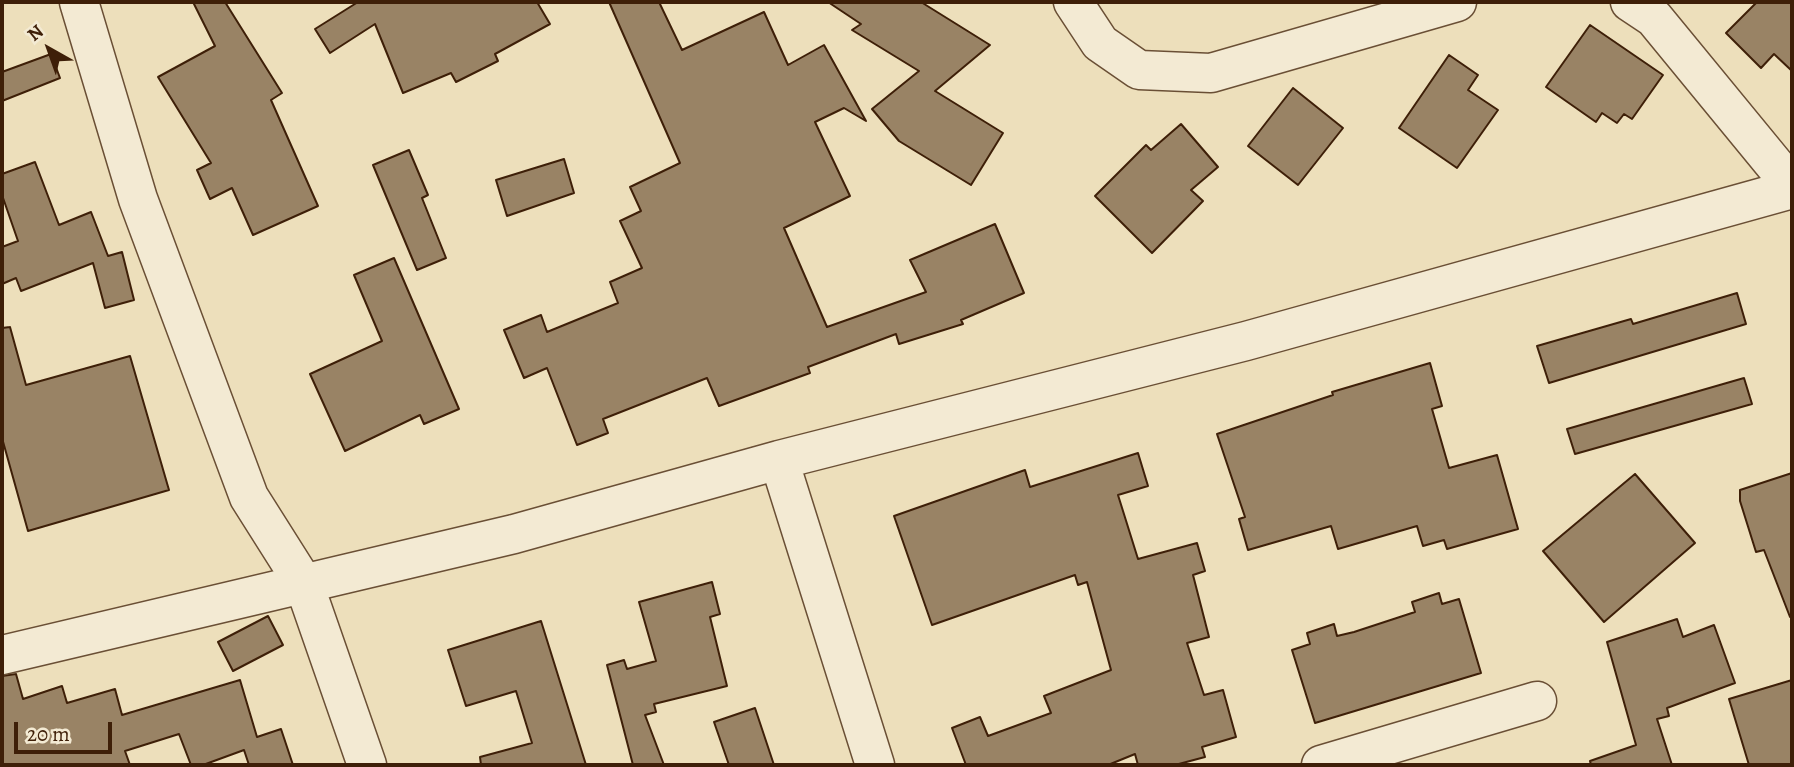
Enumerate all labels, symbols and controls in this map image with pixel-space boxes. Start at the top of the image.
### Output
north arrow [14,14,84,84]
text: N [22,19,49,47]
scale bar [18,708,116,752]
text: 20 m [27,720,70,748]

